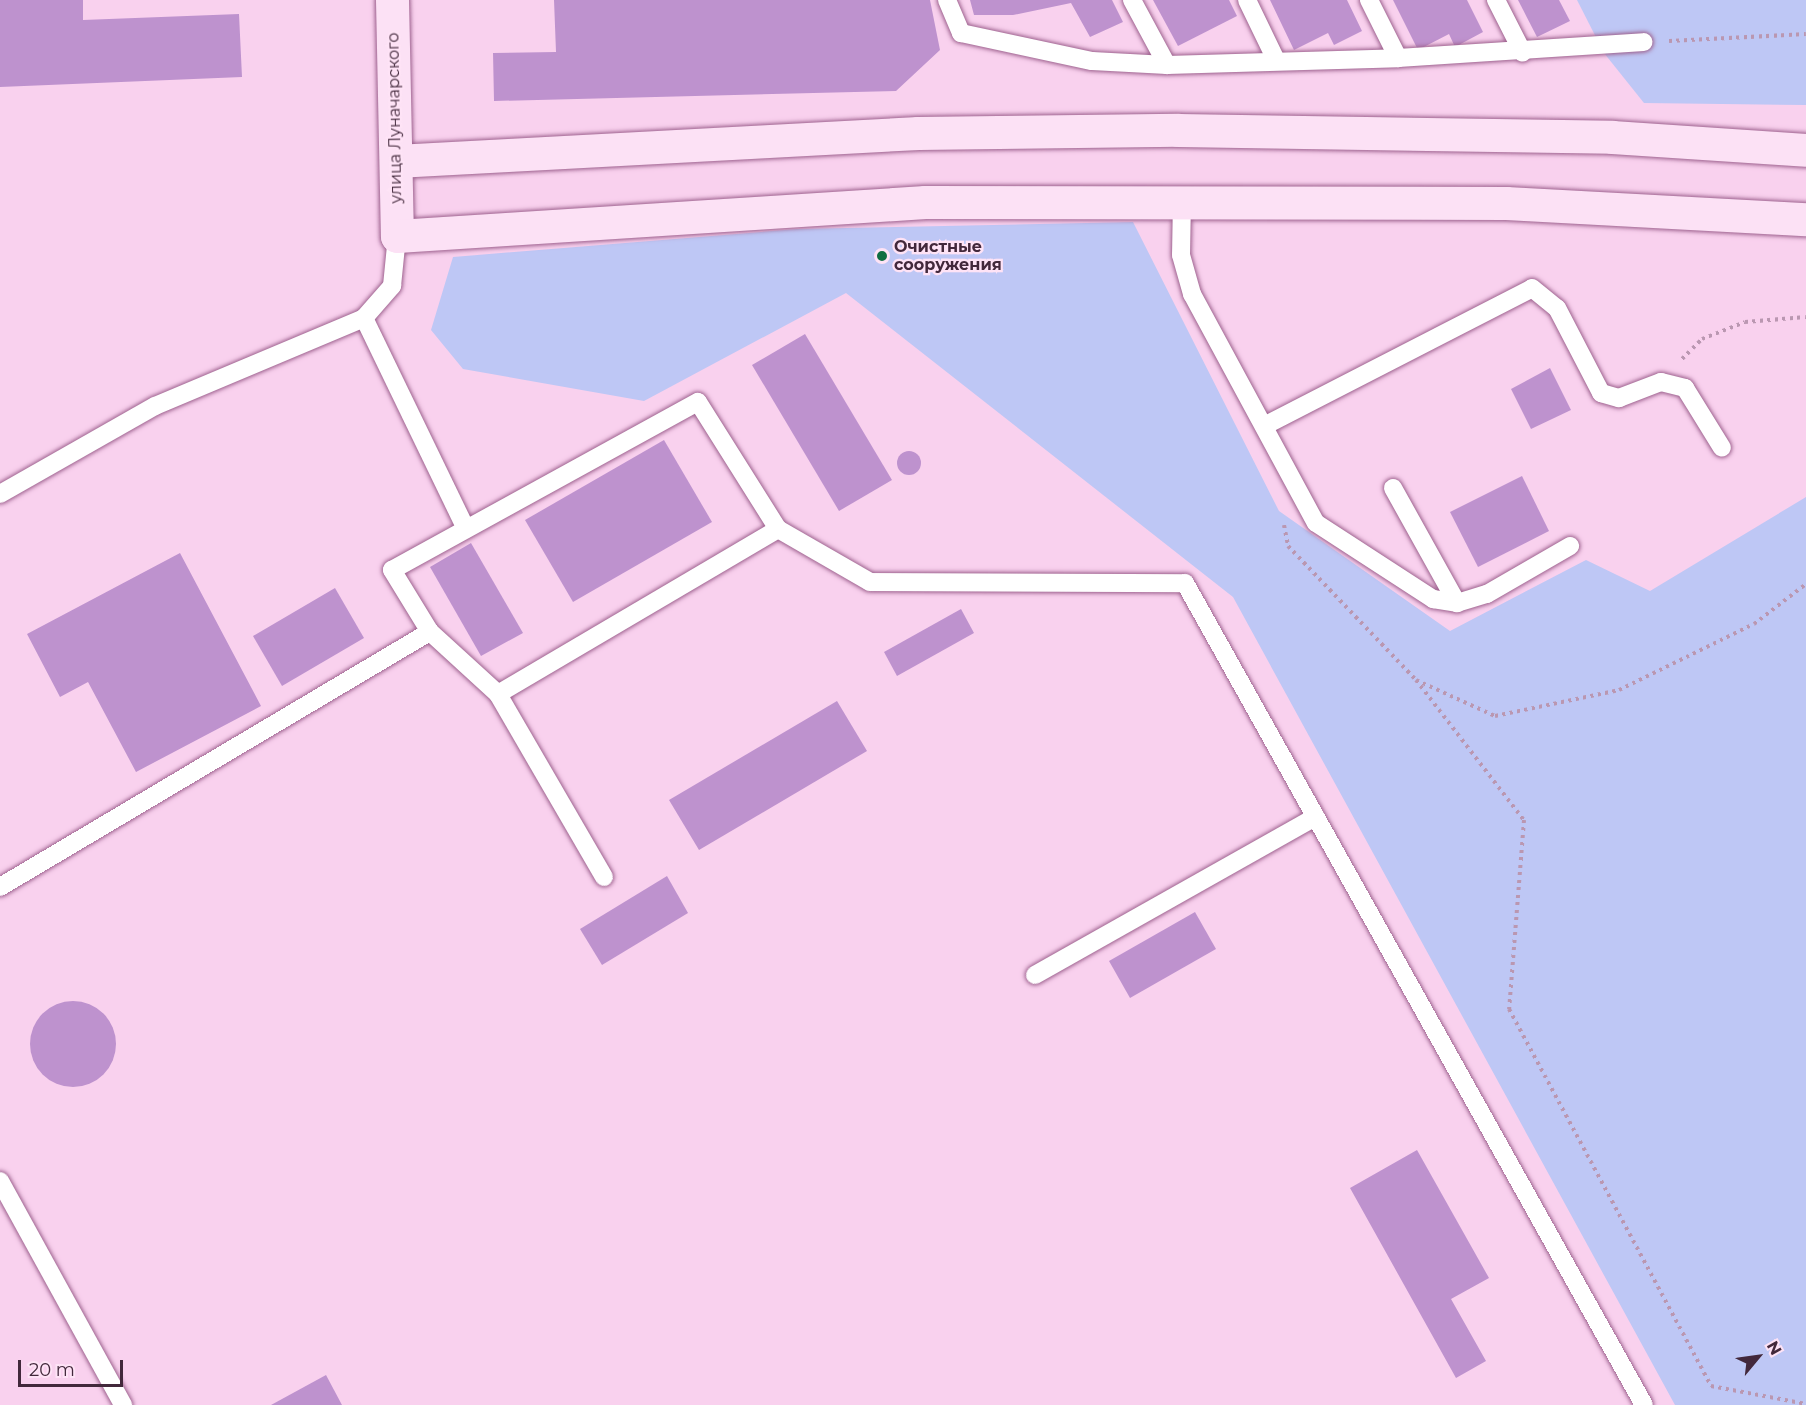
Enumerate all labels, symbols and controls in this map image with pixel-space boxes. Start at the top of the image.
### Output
street label: улица Луначарского [384,32,406,204]
place label: Очистные сооружения [894,237,1002,275]
marker: Очистные сооружения [875,249,889,263]
north arrow [1728,1327,1788,1387]
text: N [1763,1338,1786,1358]
scale bar [21,1348,126,1386]
text: 20 m [29,1359,75,1381]

